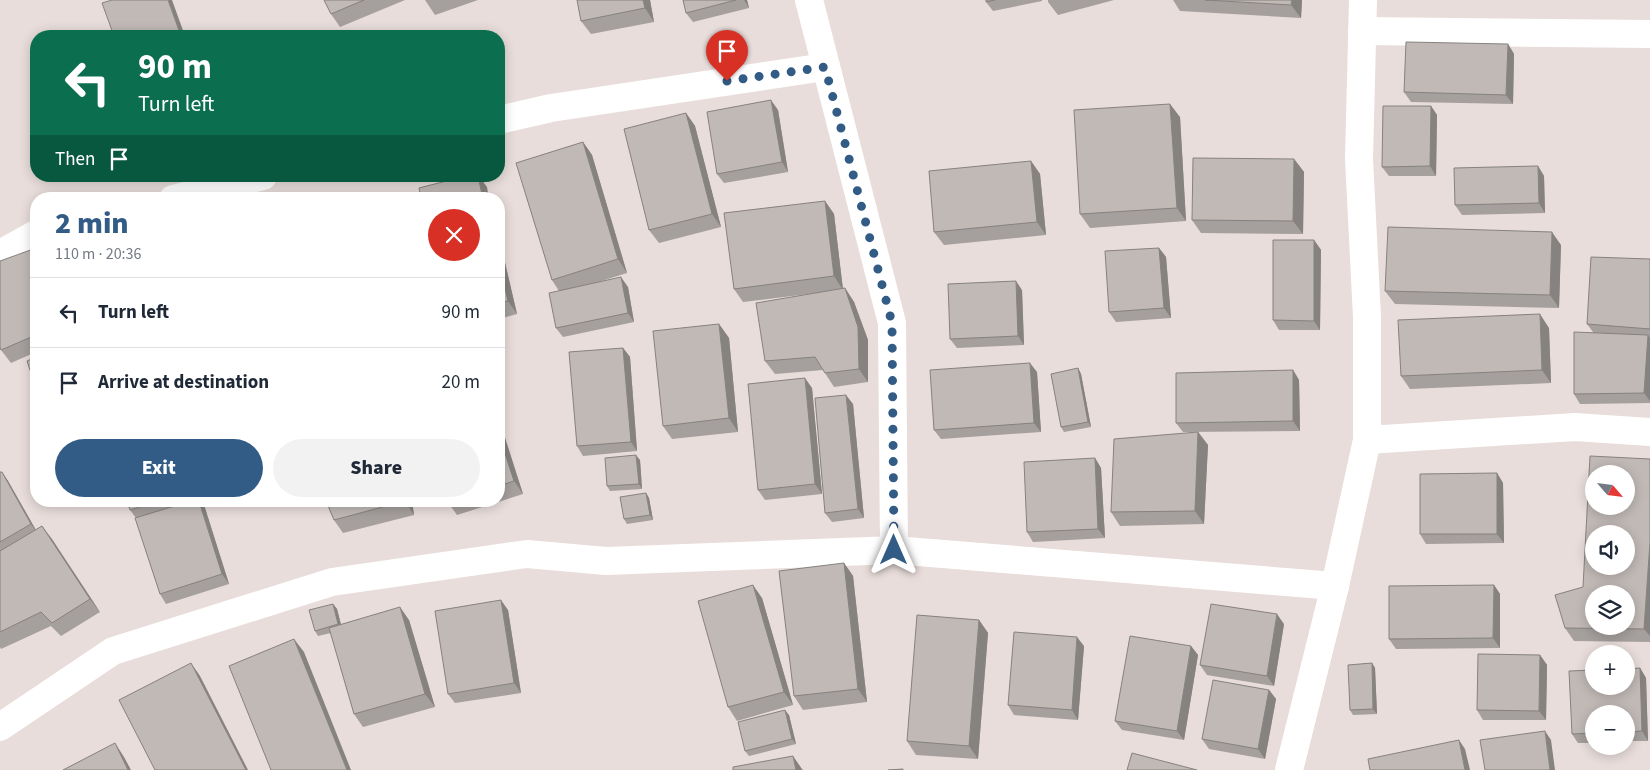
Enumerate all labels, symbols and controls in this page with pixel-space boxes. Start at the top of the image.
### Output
pin [706,30,748,81]
icon: arrive [713,37,741,65]
text: 90 m [138,42,212,92]
icon: left [55,50,120,115]
text: Turn left [138,88,214,120]
icon: arrive [105,145,133,173]
text: Then [55,146,95,173]
text: 2 min [55,202,129,245]
button: close [428,209,480,261]
text: 110 m · 20:36 [55,243,142,265]
icon: left [55,299,83,327]
text: Turn left [98,299,169,326]
text: 90 m [442,299,480,326]
icon: arrive [55,369,83,397]
text: Arrive at destination [98,369,269,396]
text: 20 m [442,369,480,396]
button: Exit [55,439,263,497]
button: Share [273,439,480,497]
north arrow [1585,465,1635,515]
map controls [1585,465,1635,755]
position arrow [867,523,919,575]
button: sound [1585,525,1635,575]
button: layers [1585,585,1635,635]
button: + [1585,645,1635,695]
button: − [1585,705,1635,755]

